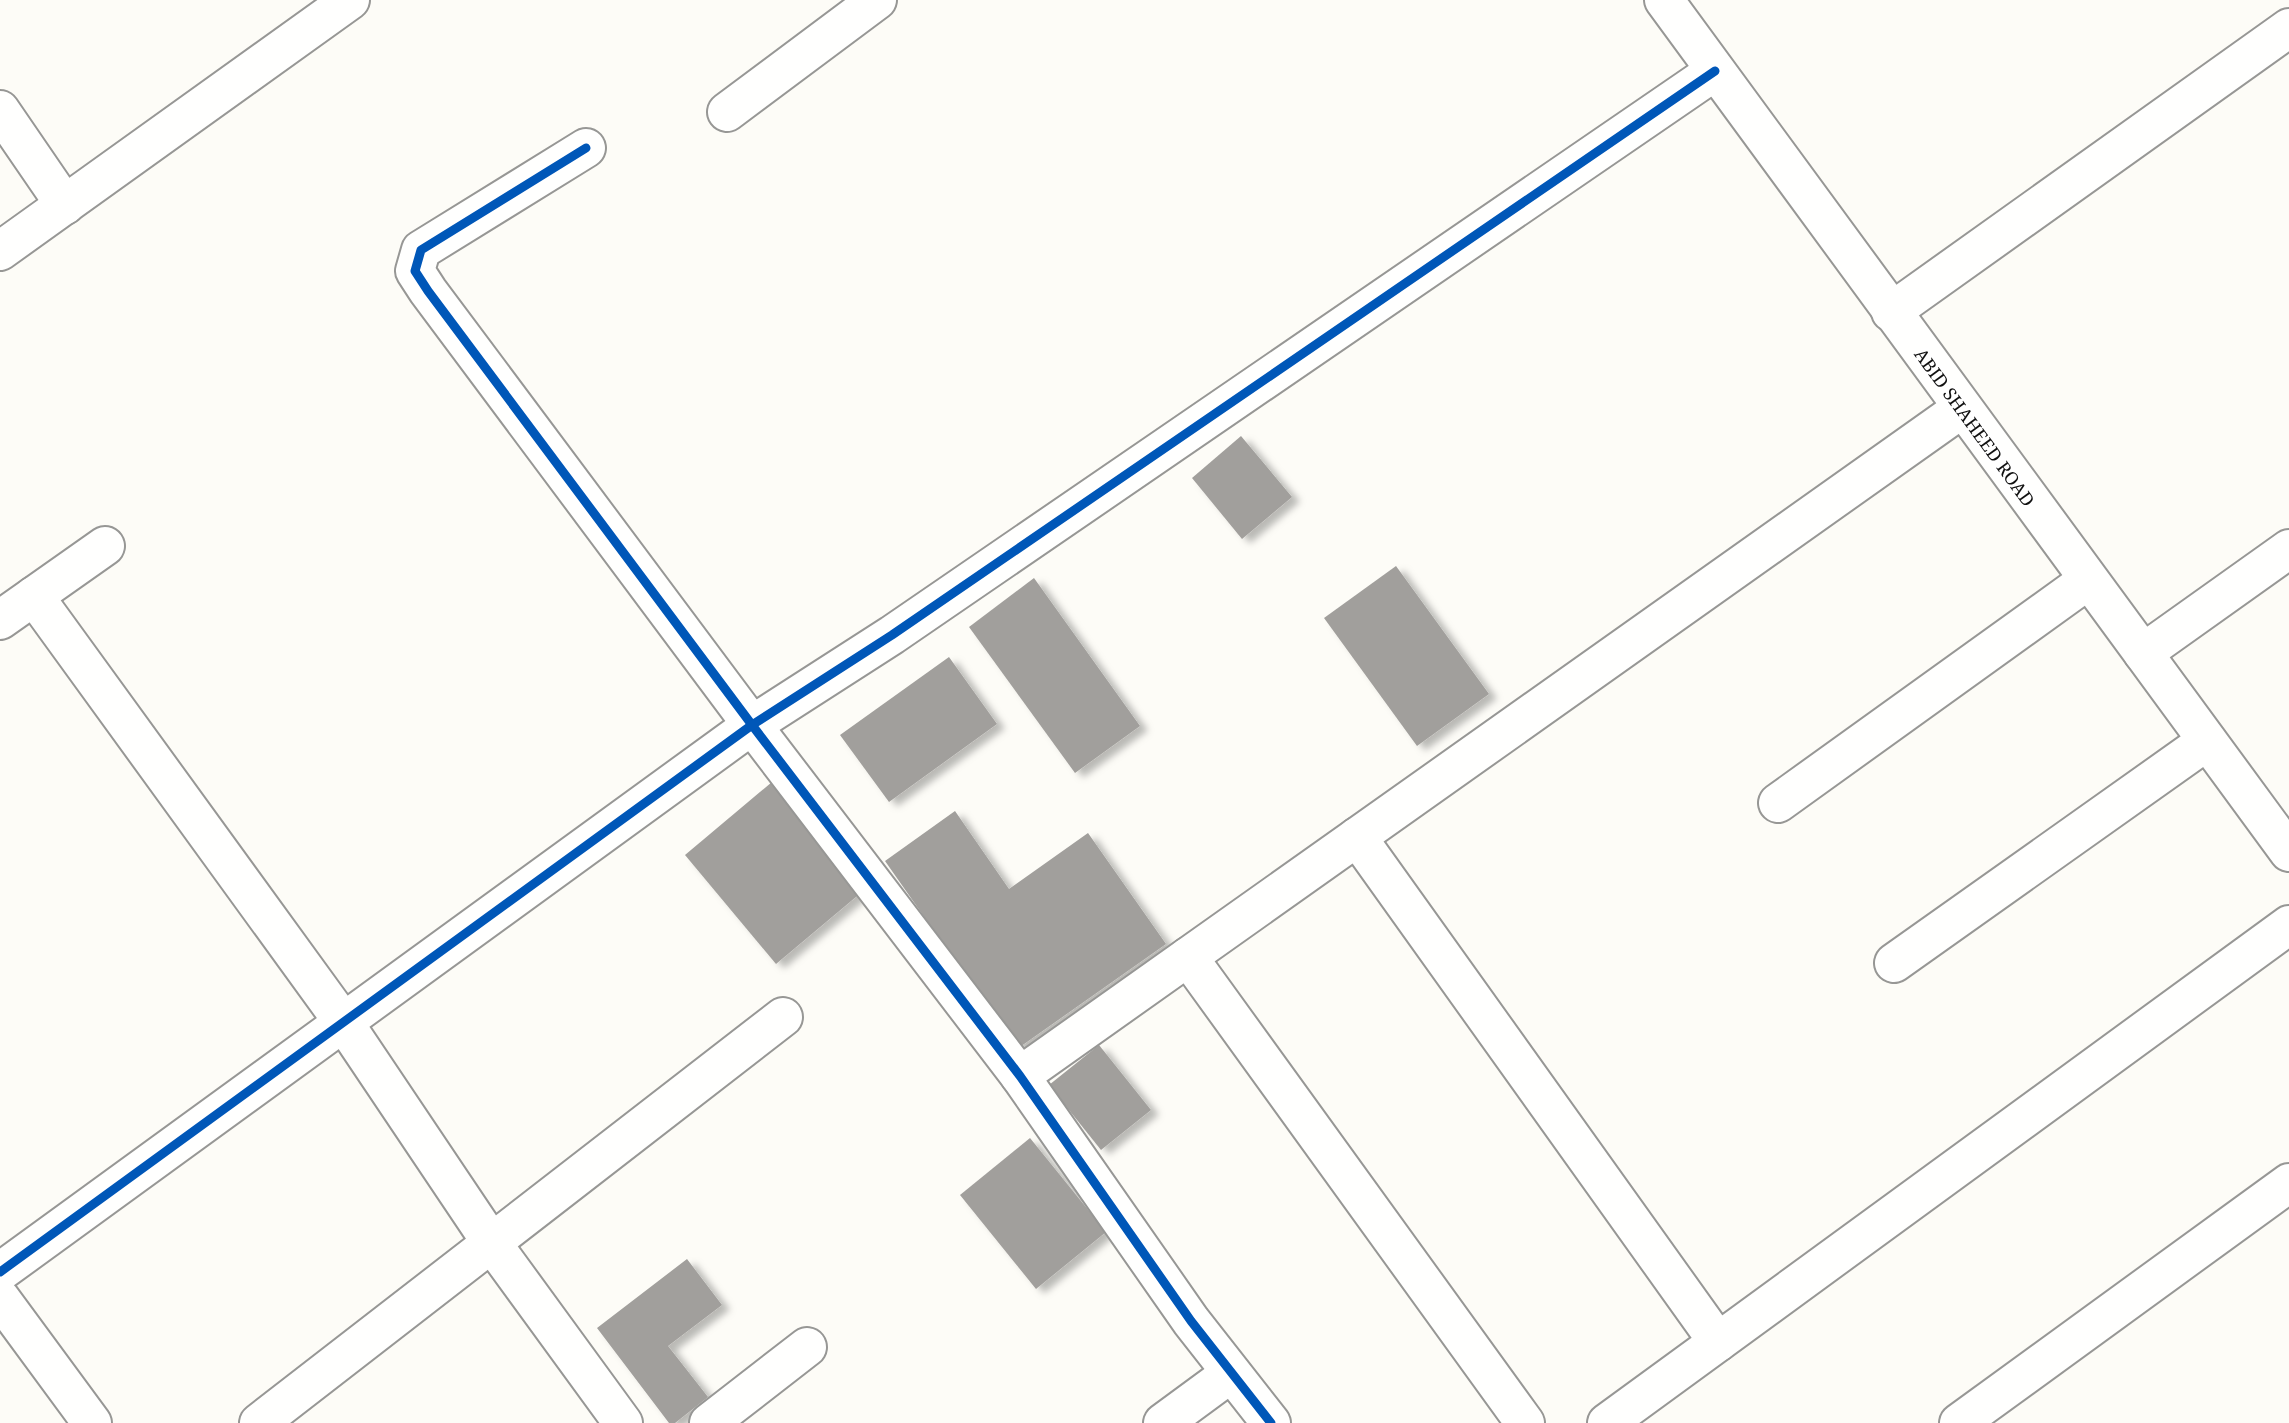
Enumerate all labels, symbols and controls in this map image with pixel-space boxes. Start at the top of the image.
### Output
street label: ABID SHAHEED ROAD [1909,343,2041,511]

